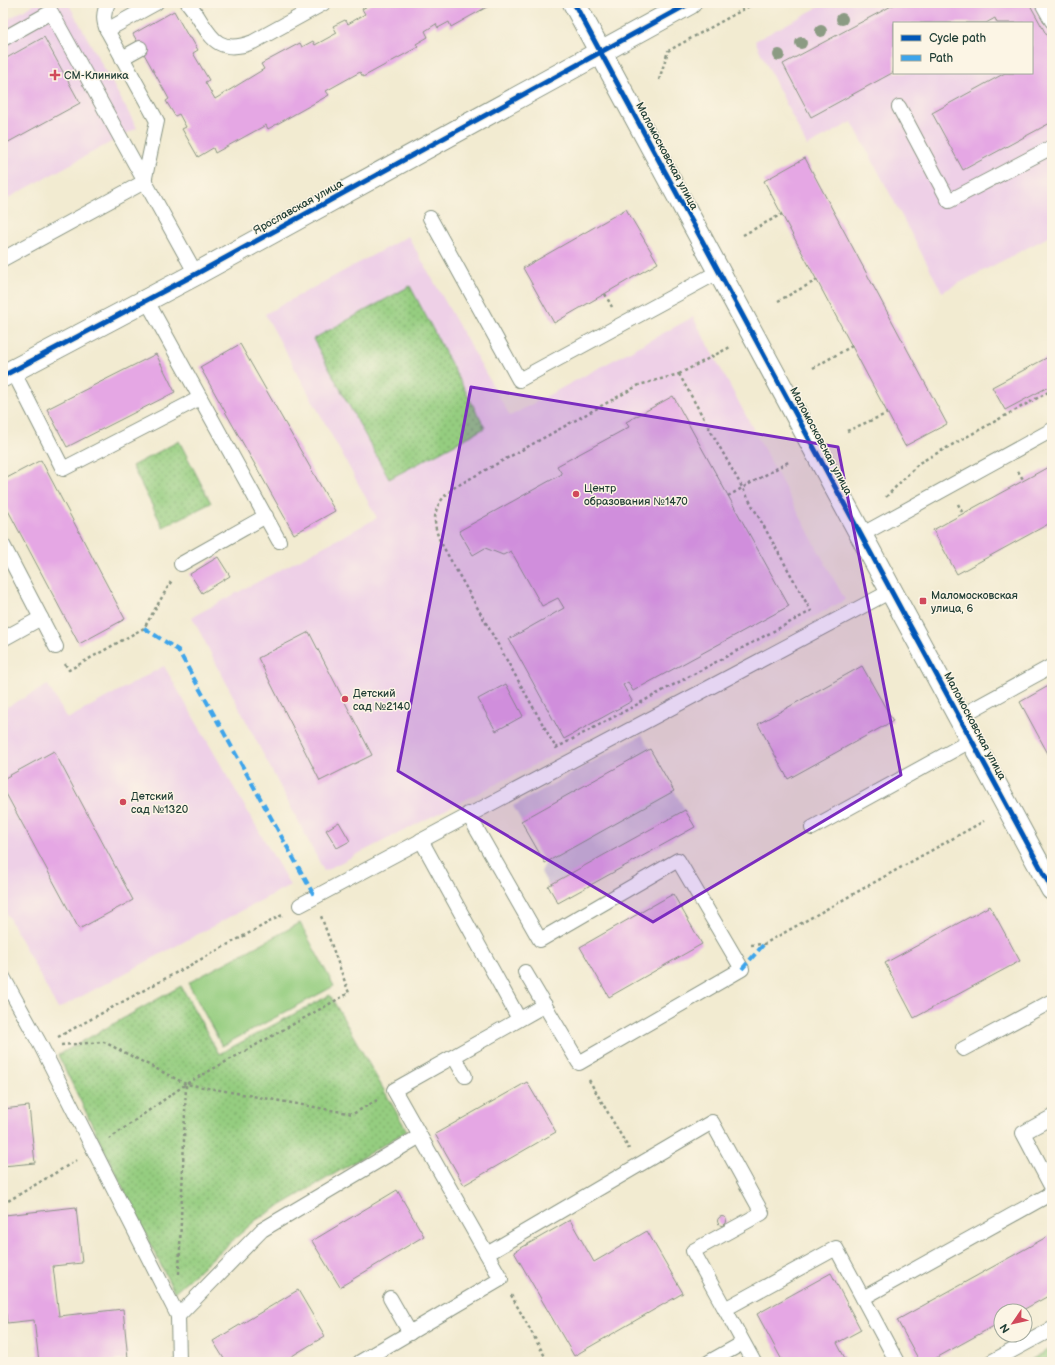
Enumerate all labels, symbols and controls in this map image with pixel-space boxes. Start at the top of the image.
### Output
legend [893,22,1033,74]
text: Cycle path [929,31,986,46]
text: Path [929,51,954,66]
marker: СМ-Клиника [49,69,61,81]
place label: СМ-Клиника [64,69,129,82]
street label: Маломосковская улица [633,100,701,213]
street label: Ярославская улица [251,177,346,237]
street label: Маломосковская улица [787,385,855,498]
place label: Центр образования №1470 [584,482,688,508]
marker: Центр образования №1470 [571,489,581,499]
place label: Маломосковская улица, 6 [931,589,1018,615]
marker: Маломосковская улица, 6 [918,596,928,606]
street label: Маломосковская улица [941,670,1009,783]
place label: Детский сад №2140 [353,687,411,713]
marker: Детский сад №2140 [340,694,350,704]
place label: Детский сад №1320 [131,790,189,816]
marker: Детский сад №1320 [118,797,128,807]
north arrow [993,1303,1033,1343]
text: N [997,1321,1013,1335]

